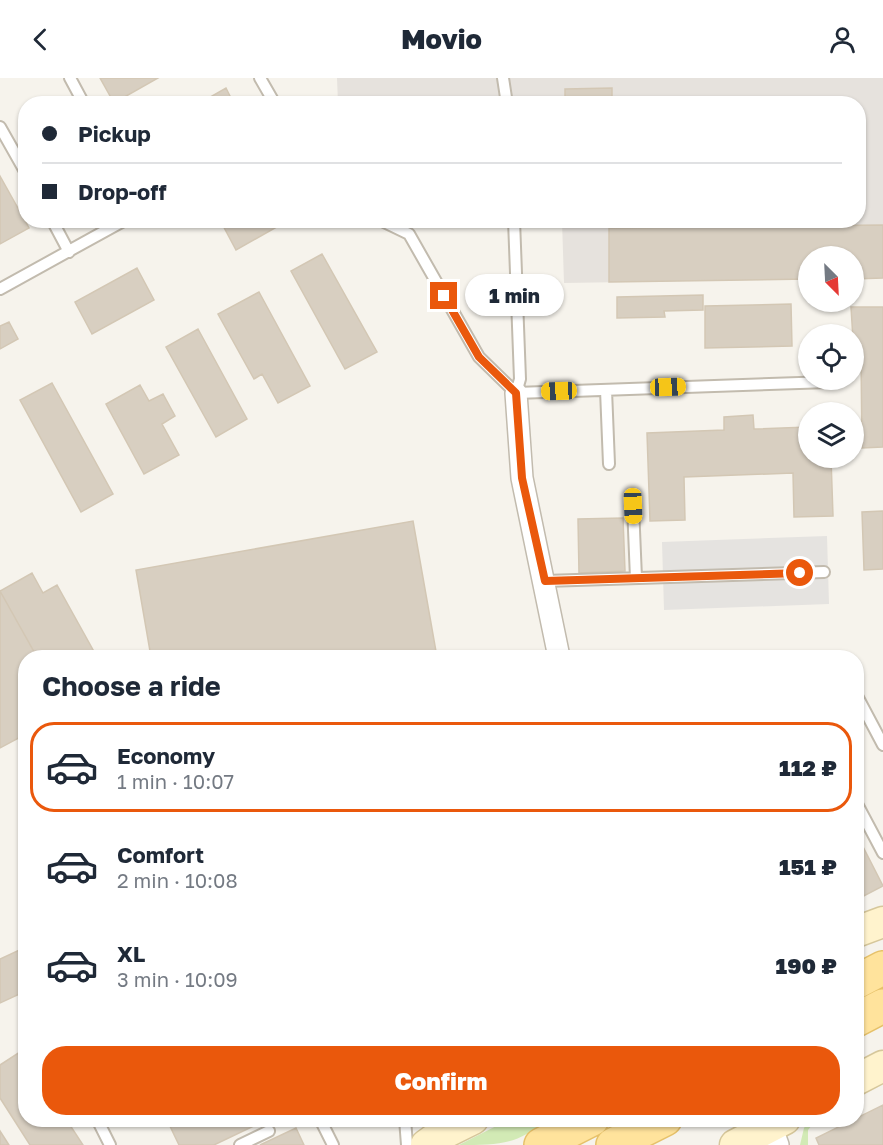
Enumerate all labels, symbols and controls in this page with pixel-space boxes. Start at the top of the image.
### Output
icon: back [24,23,57,56]
text: Movio [401,23,482,55]
icon: person [826,23,859,56]
text: Pickup [78,120,151,147]
text: Drop-off [78,178,167,205]
north arrow [798,246,864,312]
map controls [798,246,864,468]
callout: 1 min [465,275,564,317]
route end [430,282,457,309]
text: 1 min [489,283,540,307]
button: locate [798,324,864,390]
car [650,377,686,397]
car [541,381,577,401]
button: layers [798,402,864,468]
car [623,488,643,524]
route start [786,559,813,586]
text: Choose a ride [42,670,221,702]
icon: car [45,740,99,794]
text: Economy [117,742,215,769]
text: 112 ₽ [779,754,837,781]
text: 1 min · 10:07 [117,769,234,793]
icon: car [45,839,99,893]
text: Comfort [117,841,204,868]
text: 151 ₽ [779,853,837,880]
text: 2 min · 10:08 [117,868,238,892]
icon: car [45,938,99,992]
text: XL [117,940,145,967]
text: 190 ₽ [776,952,837,979]
text: 3 min · 10:09 [117,967,238,991]
button: Confirm [42,1046,840,1115]

